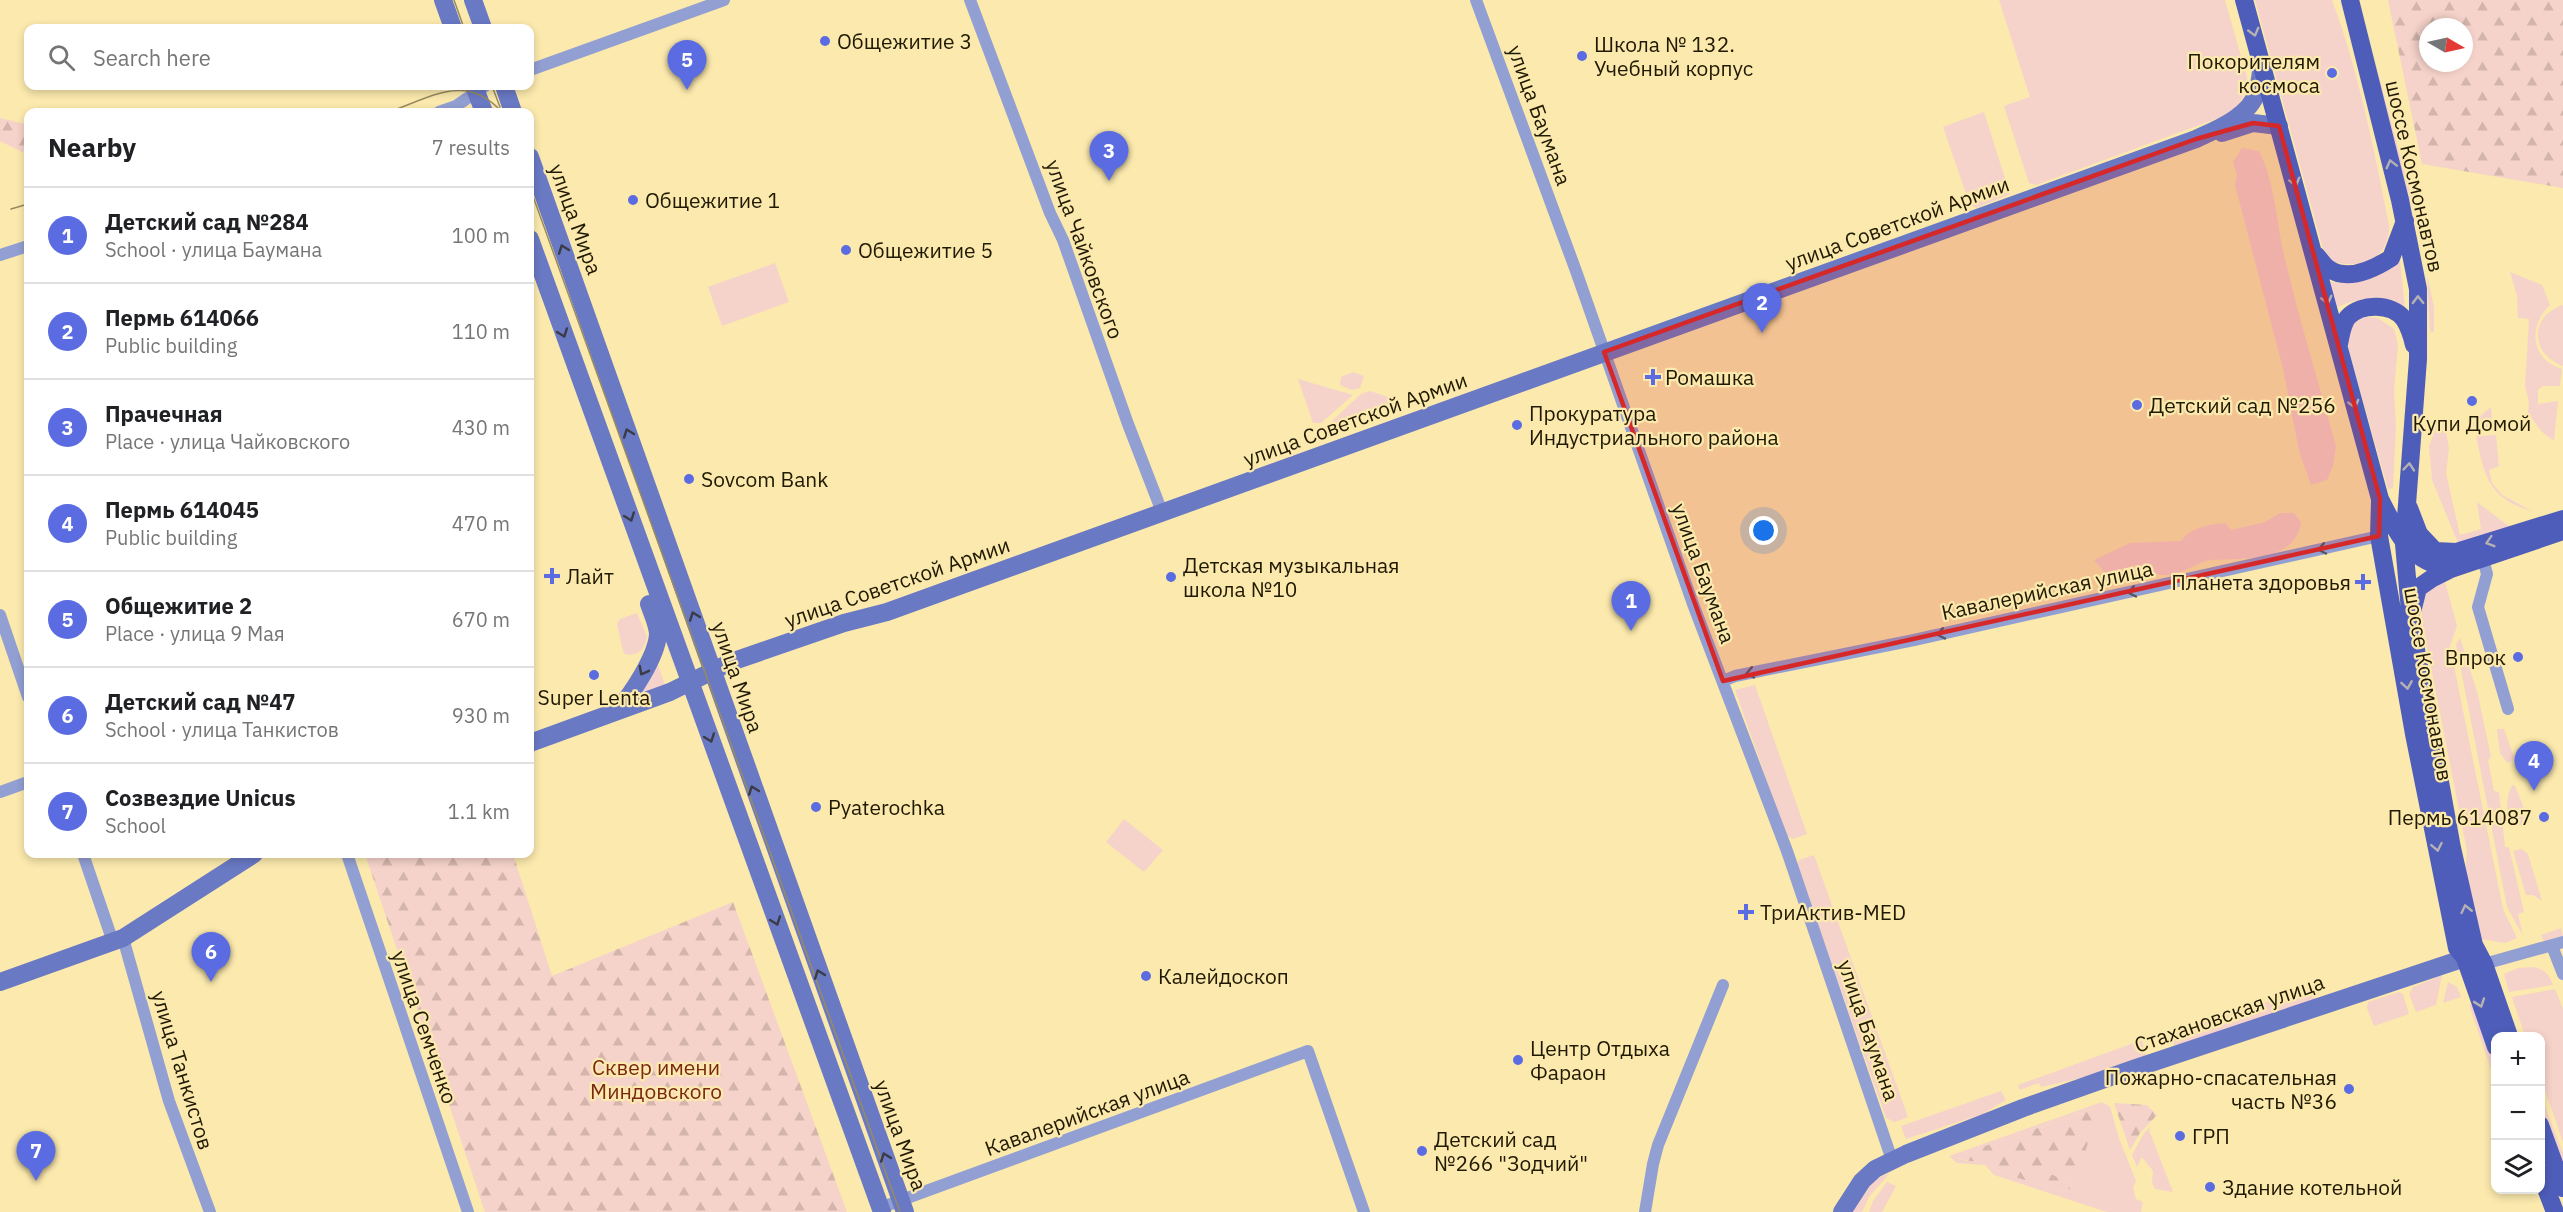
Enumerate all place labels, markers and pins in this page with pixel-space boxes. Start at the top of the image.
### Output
place label: Общежитие 3 [837,27,972,55]
place label: Школа № 132. Учебный корпус [1594,30,1753,82]
marker: Общежитие 3 [818,34,832,48]
pin: 5 [668,40,706,90]
place label: Покорителям космоса [2187,47,2320,99]
marker: Школа № 132. Учебный корпус [1575,49,1589,63]
marker: Покорителям космоса [2325,66,2339,80]
pin: 3 [1090,132,1128,181]
place label: Общежитие 1 [645,186,780,214]
marker: Общежитие 1 [626,193,640,207]
place label: Общежитие 5 [858,236,993,264]
marker: Общежитие 5 [839,243,853,257]
pin: 2 [1742,284,1782,333]
place label: Ромашка [1665,363,1754,391]
marker: Ромашка [1646,370,1660,384]
place label: Детский сад №256 [2149,391,2336,419]
marker: Купи Домой [2465,394,2479,408]
marker: Детский сад №256 [2130,398,2144,412]
place label: Прокуратура Индустриального района [1529,399,1779,451]
place label: Купи Домой [2413,409,2531,437]
marker: Прокуратура Индустриального района [1510,418,1524,432]
place label: Sovcom Bank [701,465,828,493]
marker: Sovcom Bank [682,472,696,486]
place label: Детская музыкальная школа №10 [1183,551,1400,603]
place label: Лайт [566,562,614,590]
marker: Лайт [543,567,561,585]
place label: Планета здоровья [2171,568,2351,596]
marker: Детская музыкальная школа №10 [1164,570,1178,584]
marker: Планета здоровья [2356,575,2370,589]
pin: 1 [1612,582,1650,631]
place label: Впрок [2445,643,2506,671]
marker: Впрок [2511,650,2525,664]
marker: Super Lenta [587,668,601,682]
place label: Super Lenta [538,683,650,711]
pin: 4 [2514,742,2554,791]
place label: Pyaterochka [828,793,945,821]
marker: Pyaterochka [809,800,823,814]
place label: Пермь 614087 [2388,803,2532,831]
marker: Пермь 614087 [2537,810,2551,824]
place label: ТриАктив-MED [1760,898,1906,926]
marker: ТриАктив-MED [1737,903,1755,921]
pin: 6 [192,932,230,982]
place label: Калейдоскоп [1158,962,1289,990]
marker: Калейдоскоп [1139,969,1153,983]
place label: Центр Отдыха Фараон [1530,1034,1670,1086]
marker: Центр Отдыха Фараон [1511,1053,1525,1067]
place label: Пожарно-спасательная часть №36 [2105,1063,2337,1115]
marker: Пожарно-спасательная часть №36 [2342,1082,2356,1096]
place label: ГРП [2192,1122,2230,1150]
place label: Детский сад №266 "Зодчий" [1434,1125,1588,1177]
marker: ГРП [2173,1129,2187,1143]
pin: 7 [16,1132,56,1181]
marker: Детский сад №266 "Зодчий" [1415,1144,1429,1158]
place label: Здание котельной [2222,1173,2402,1201]
marker: Здание котельной [2203,1180,2217,1194]

